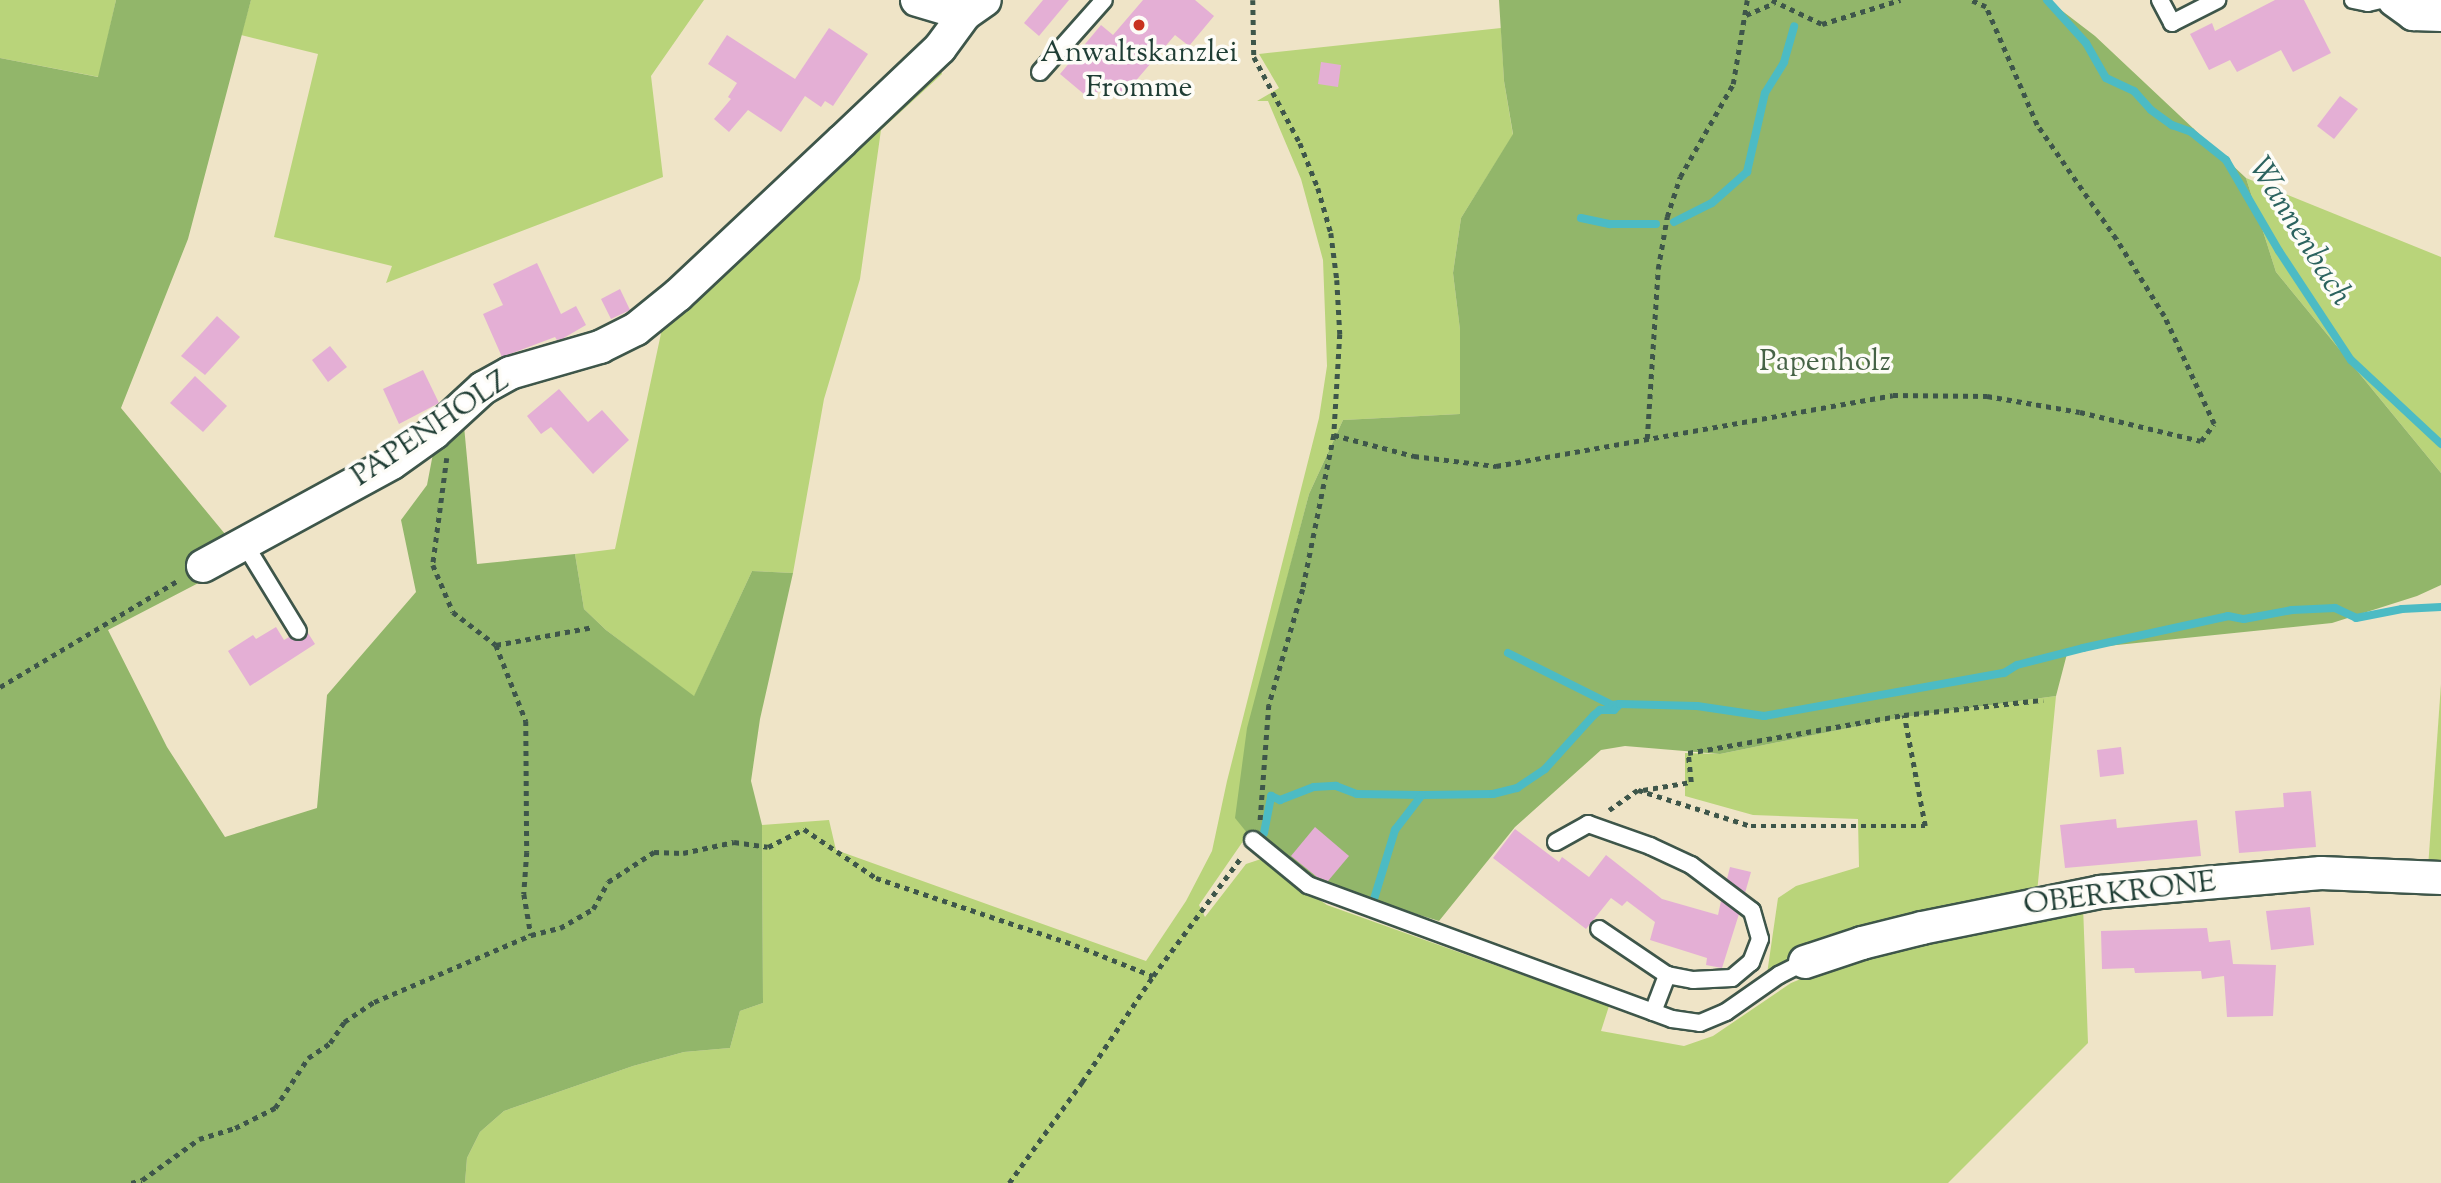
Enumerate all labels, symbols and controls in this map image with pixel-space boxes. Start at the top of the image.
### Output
marker: Anwaltskanzlei Fromme [1131,17,1147,33]
place label: Anwaltskanzlei Fromme [1040,36,1238,106]
water label: Wannenbach [2238,151,2360,313]
park label: Papenholz [1759,345,1891,381]
street label: PAPENHOLZ [346,364,516,496]
street label: OBERKRONE [2022,865,2218,925]

